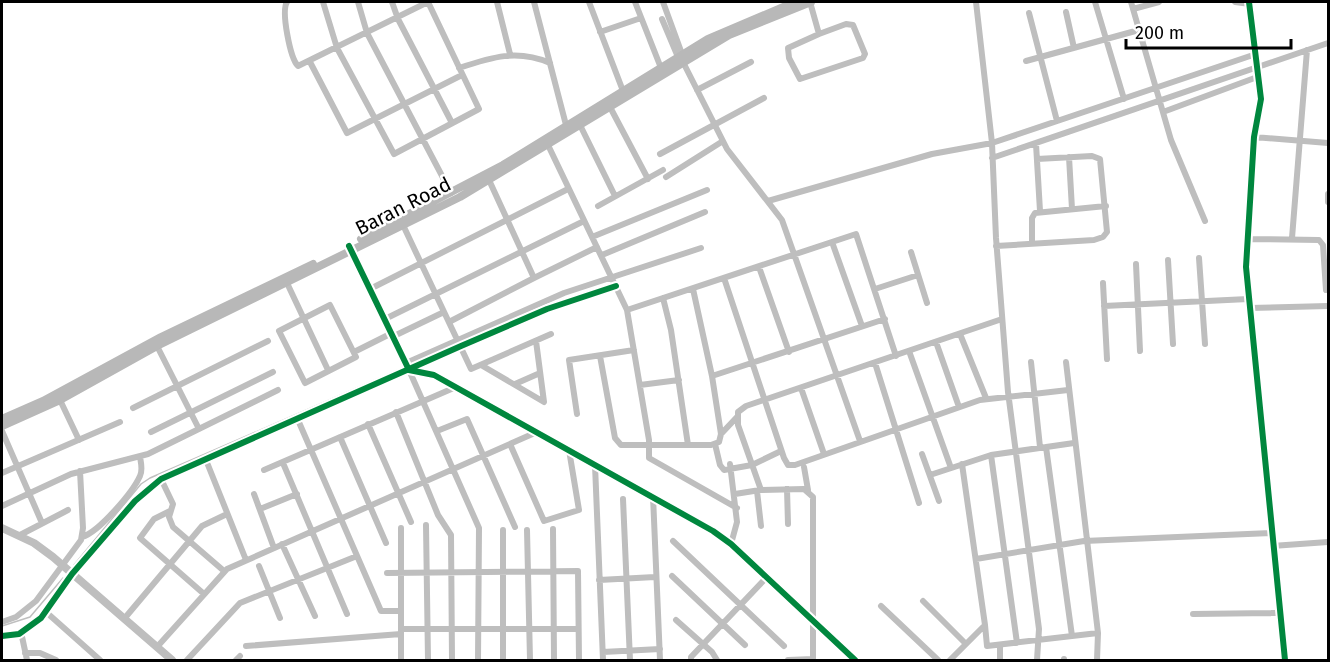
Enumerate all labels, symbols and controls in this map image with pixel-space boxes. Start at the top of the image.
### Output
scale bar [1126,12,1291,50]
text: 200 m [1135,22,1184,44]
street label: Baran Road [351,172,455,240]

